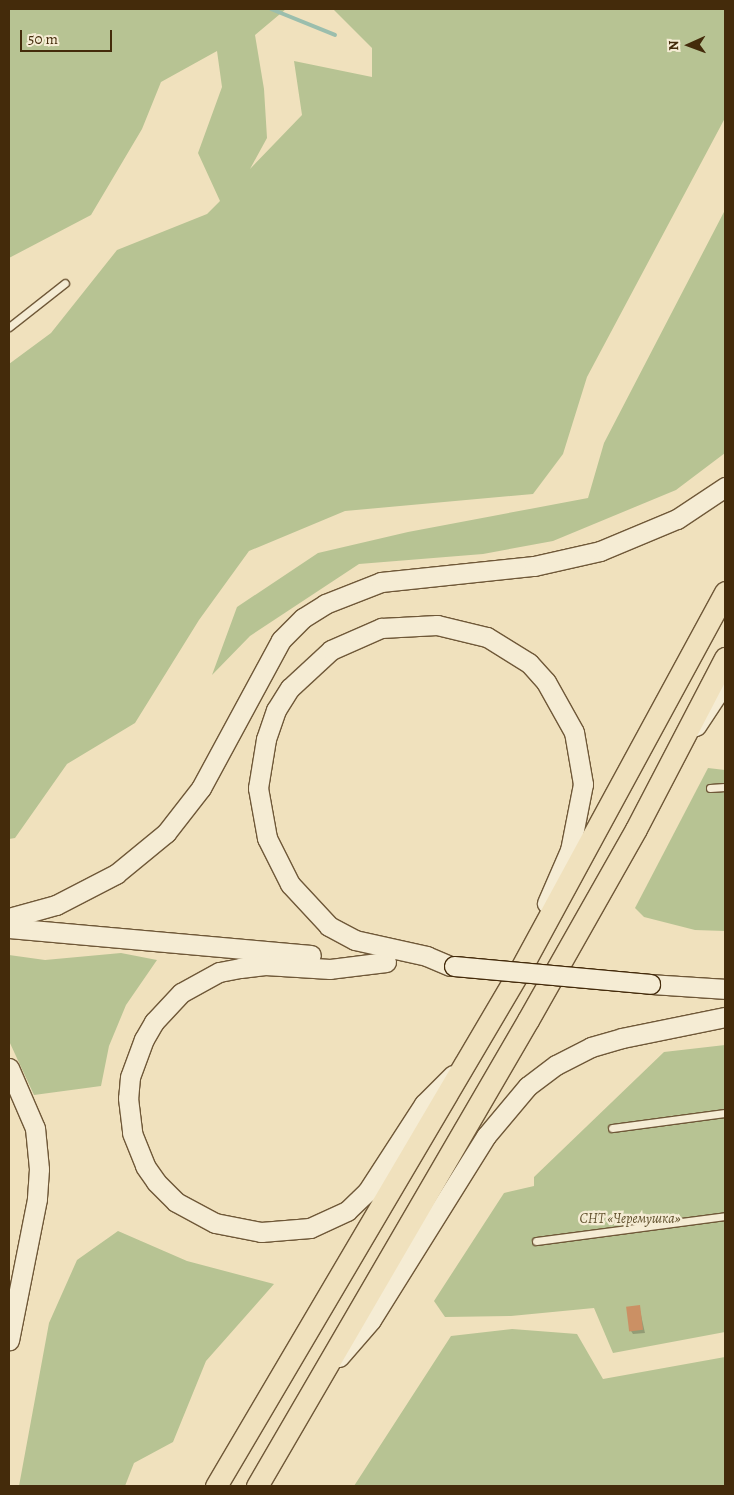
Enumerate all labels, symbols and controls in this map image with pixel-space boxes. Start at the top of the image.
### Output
scale bar [22,20,115,52]
north arrow [664,20,714,70]
text: 50 m [28,29,58,49]
text: N [664,40,683,51]
park label: СНТ «Черемушка» [579,1211,681,1227]

